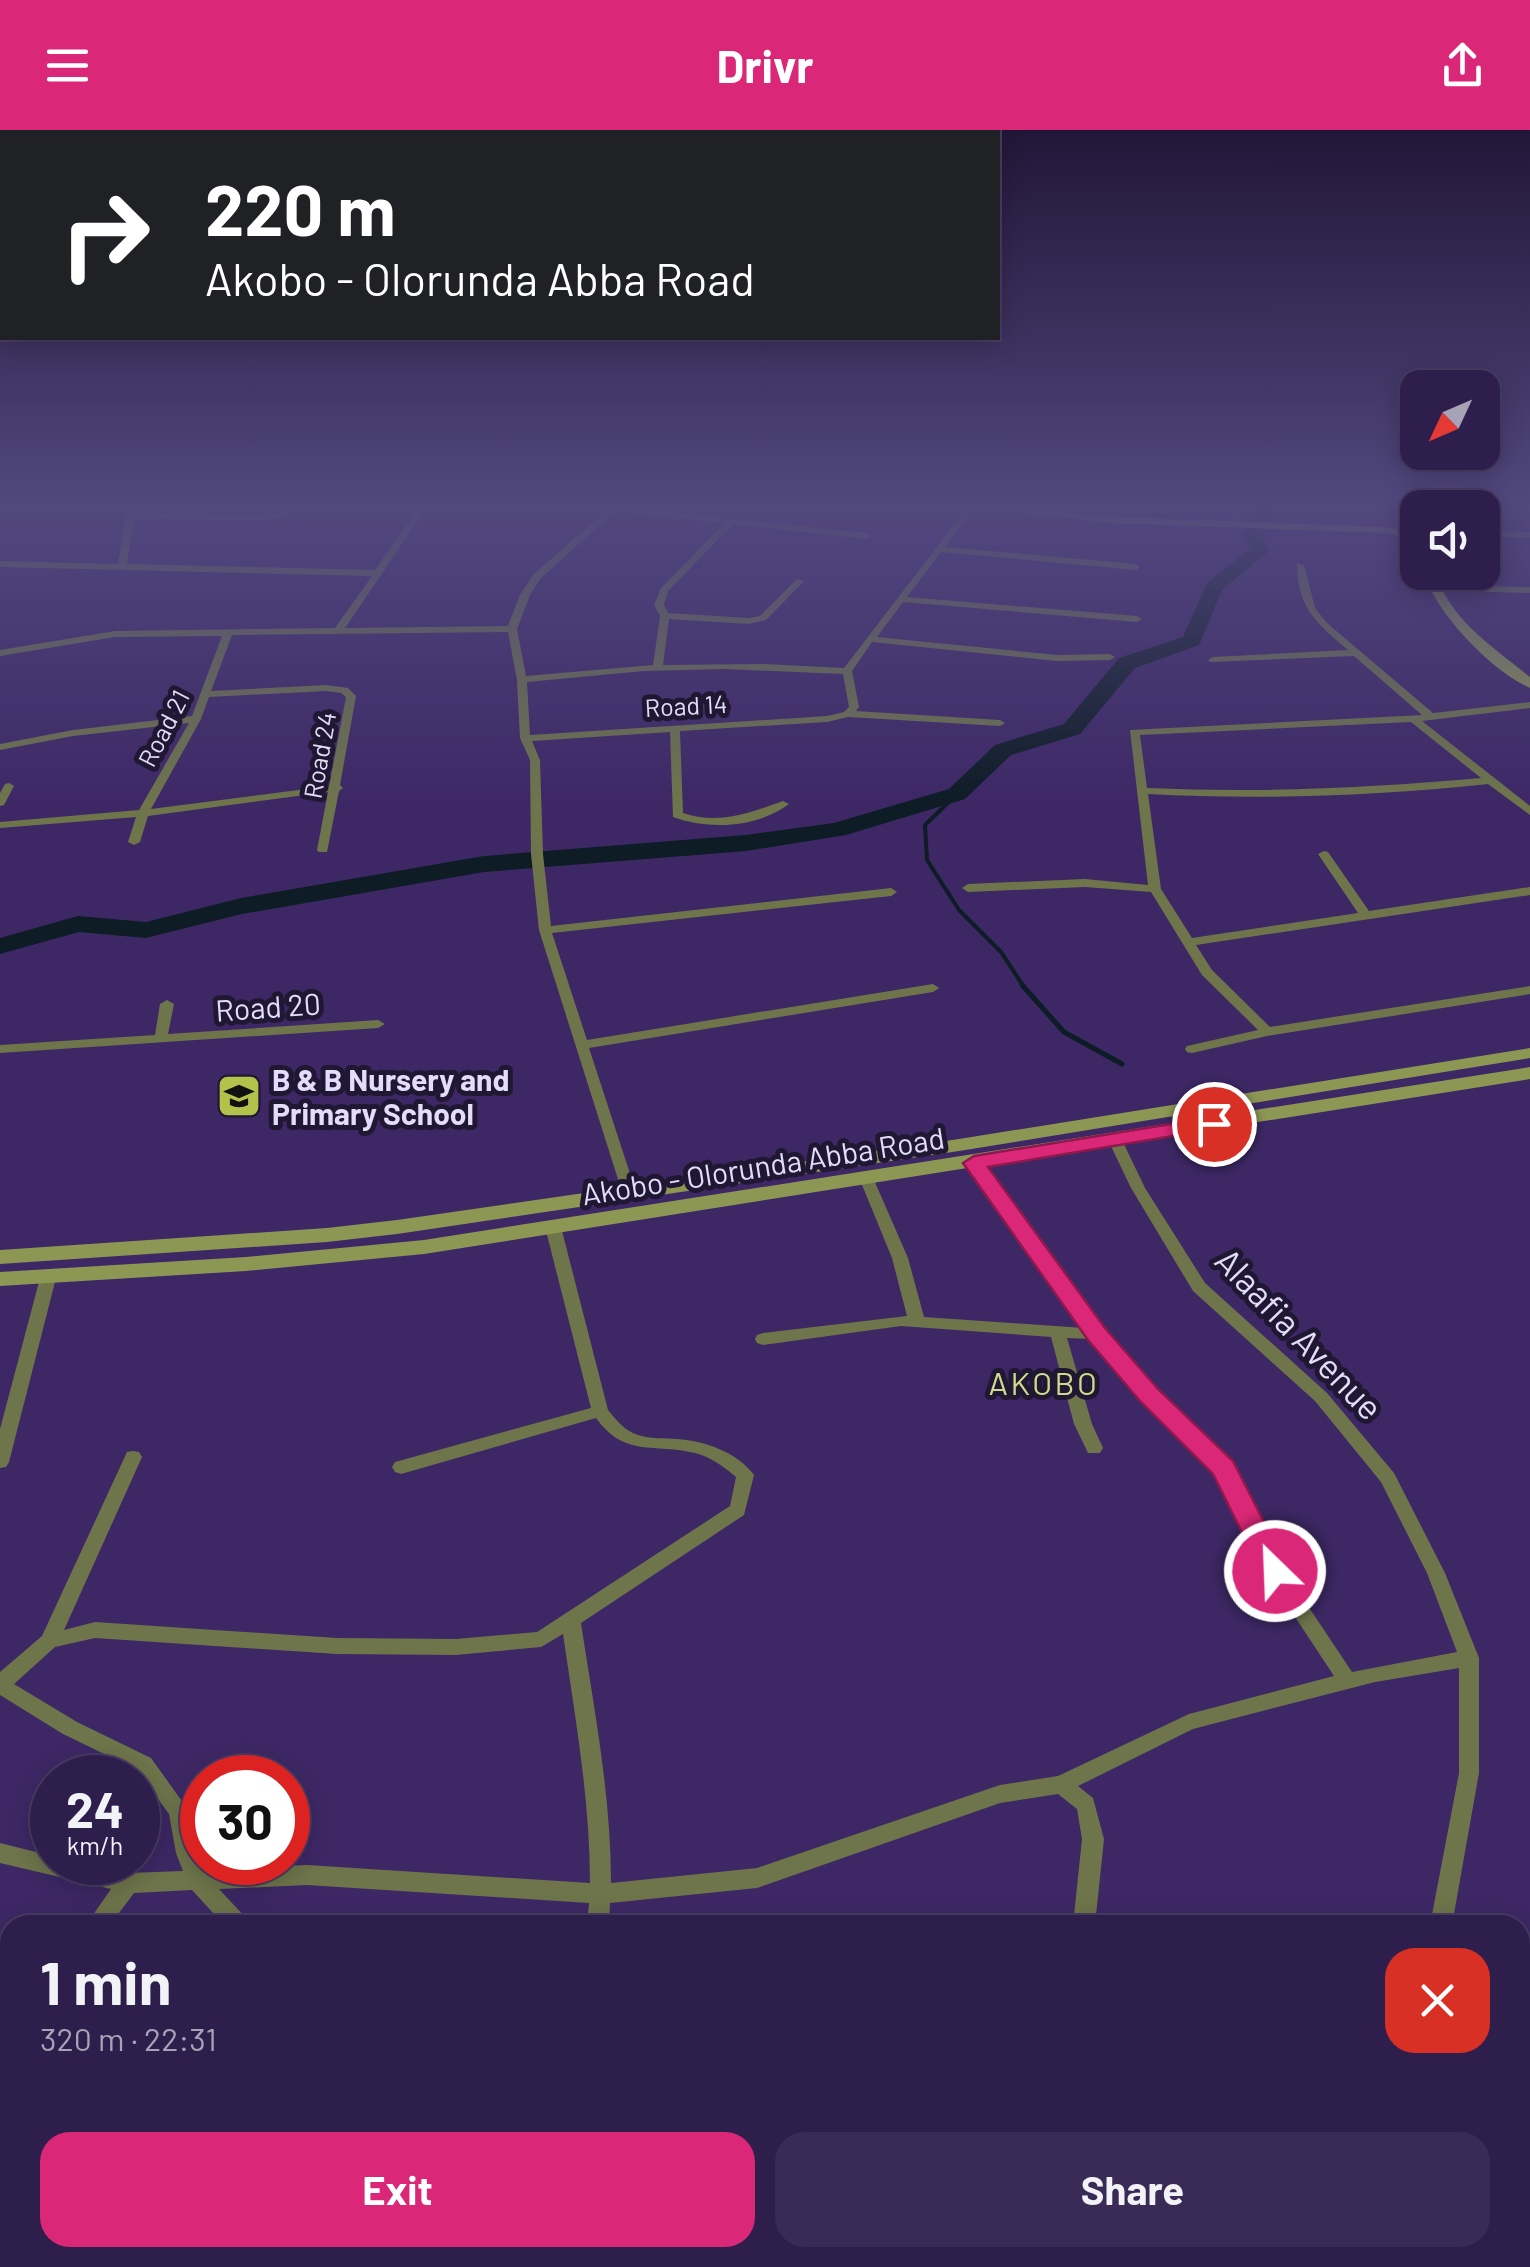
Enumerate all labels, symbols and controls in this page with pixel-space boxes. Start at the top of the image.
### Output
icon: menu [40,38,95,93]
text: Drivr [716,38,814,92]
icon: share [1435,38,1490,93]
text: 220 m [205,166,396,250]
icon: right [40,170,170,300]
text: Akobo - Olorunda Abba Road [205,251,755,305]
north arrow [1400,370,1500,470]
map controls [1400,370,1500,590]
button: sound [1400,490,1500,590]
street label: Road 21 [131,685,195,771]
street label: Road 14 [644,688,728,722]
street label: Road 24 [297,709,341,801]
street label: Road 20 [214,984,322,1028]
place label: B & B Nursery and Primary School [272,1061,509,1131]
school or university icon: B & B Nursery and Primary School [216,1073,262,1119]
pin [1172,1082,1257,1167]
icon: arrive [1187,1097,1242,1152]
street label: Akobo - Olorunda Abba Road [579,1119,947,1211]
street label: Alaafia Avenue [1208,1238,1392,1428]
district label: AKOBO [989,1363,1099,1401]
position arrow [1223,1519,1327,1623]
speed limit sign: 30 [180,1755,310,1885]
text: 24 [66,1778,124,1838]
text: km/h [67,1830,123,1860]
text: 1 min [40,1945,171,2017]
button: close [1385,1948,1490,2053]
text: 320 m · 22:31 [40,2019,217,2057]
button: Exit [40,2132,755,2247]
button: Share [775,2132,1490,2247]

